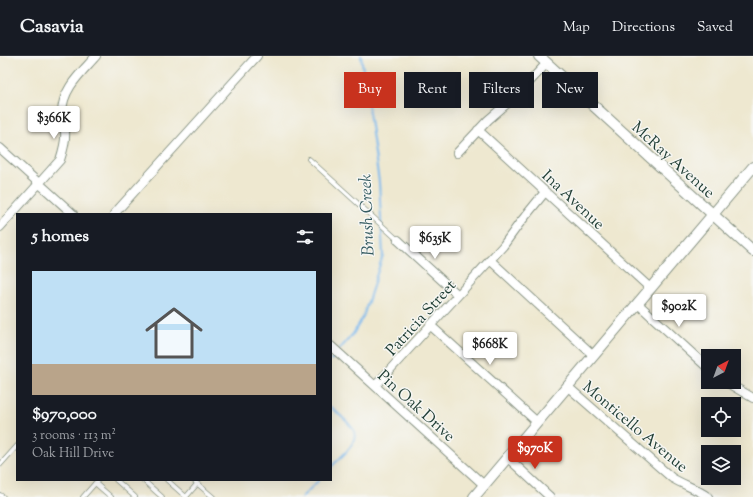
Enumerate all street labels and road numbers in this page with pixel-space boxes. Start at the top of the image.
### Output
street label: McRay Avenue [626,117,719,205]
street label: Ina Avenue [536,165,609,236]
street label: Patricia Street [381,275,463,362]
street label: Pin Oak Drive [371,366,459,448]
street label: Monticello Avenue [577,377,692,479]

